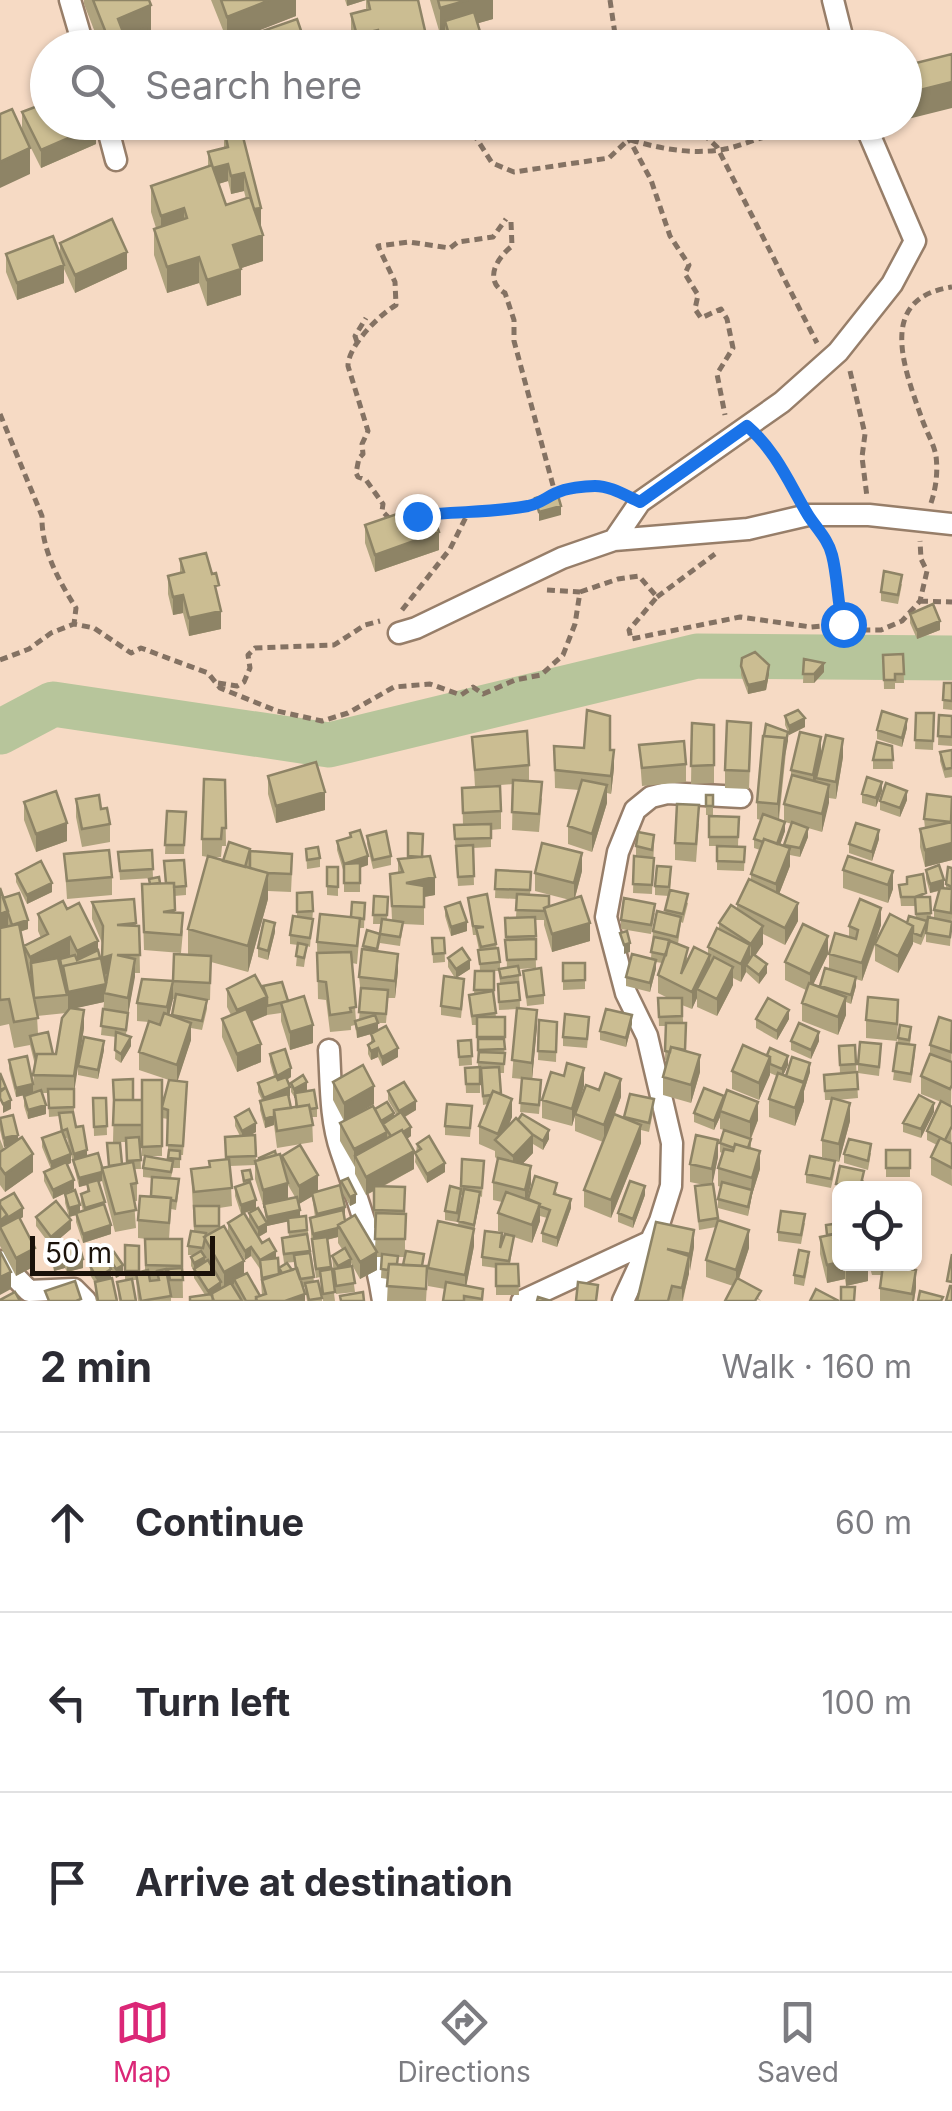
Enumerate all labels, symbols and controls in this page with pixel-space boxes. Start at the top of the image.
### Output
search box [30,30,922,140]
icon: search [65,58,120,113]
text: Search here [145,62,362,108]
route end [395,494,441,540]
route start [821,602,867,648]
map controls [832,1181,922,1271]
button: locate [832,1181,922,1271]
scale bar [30,1231,215,1276]
text: 50 m [45,1236,112,1270]
text: 2 min [40,1341,152,1392]
text: Walk · 160 m [722,1347,912,1386]
icon: ahead [40,1495,95,1550]
text: Continue [135,1499,304,1545]
text: 60 m [835,1503,912,1542]
icon: left [40,1675,95,1730]
text: Turn left [135,1679,290,1725]
text: 100 m [822,1683,912,1722]
icon: arrive [40,1855,95,1910]
text: Arrive at destination [135,1859,513,1905]
tab: Map [113,1995,171,2089]
tab: Directions [397,1995,531,2089]
tab: Saved [757,1995,839,2089]

